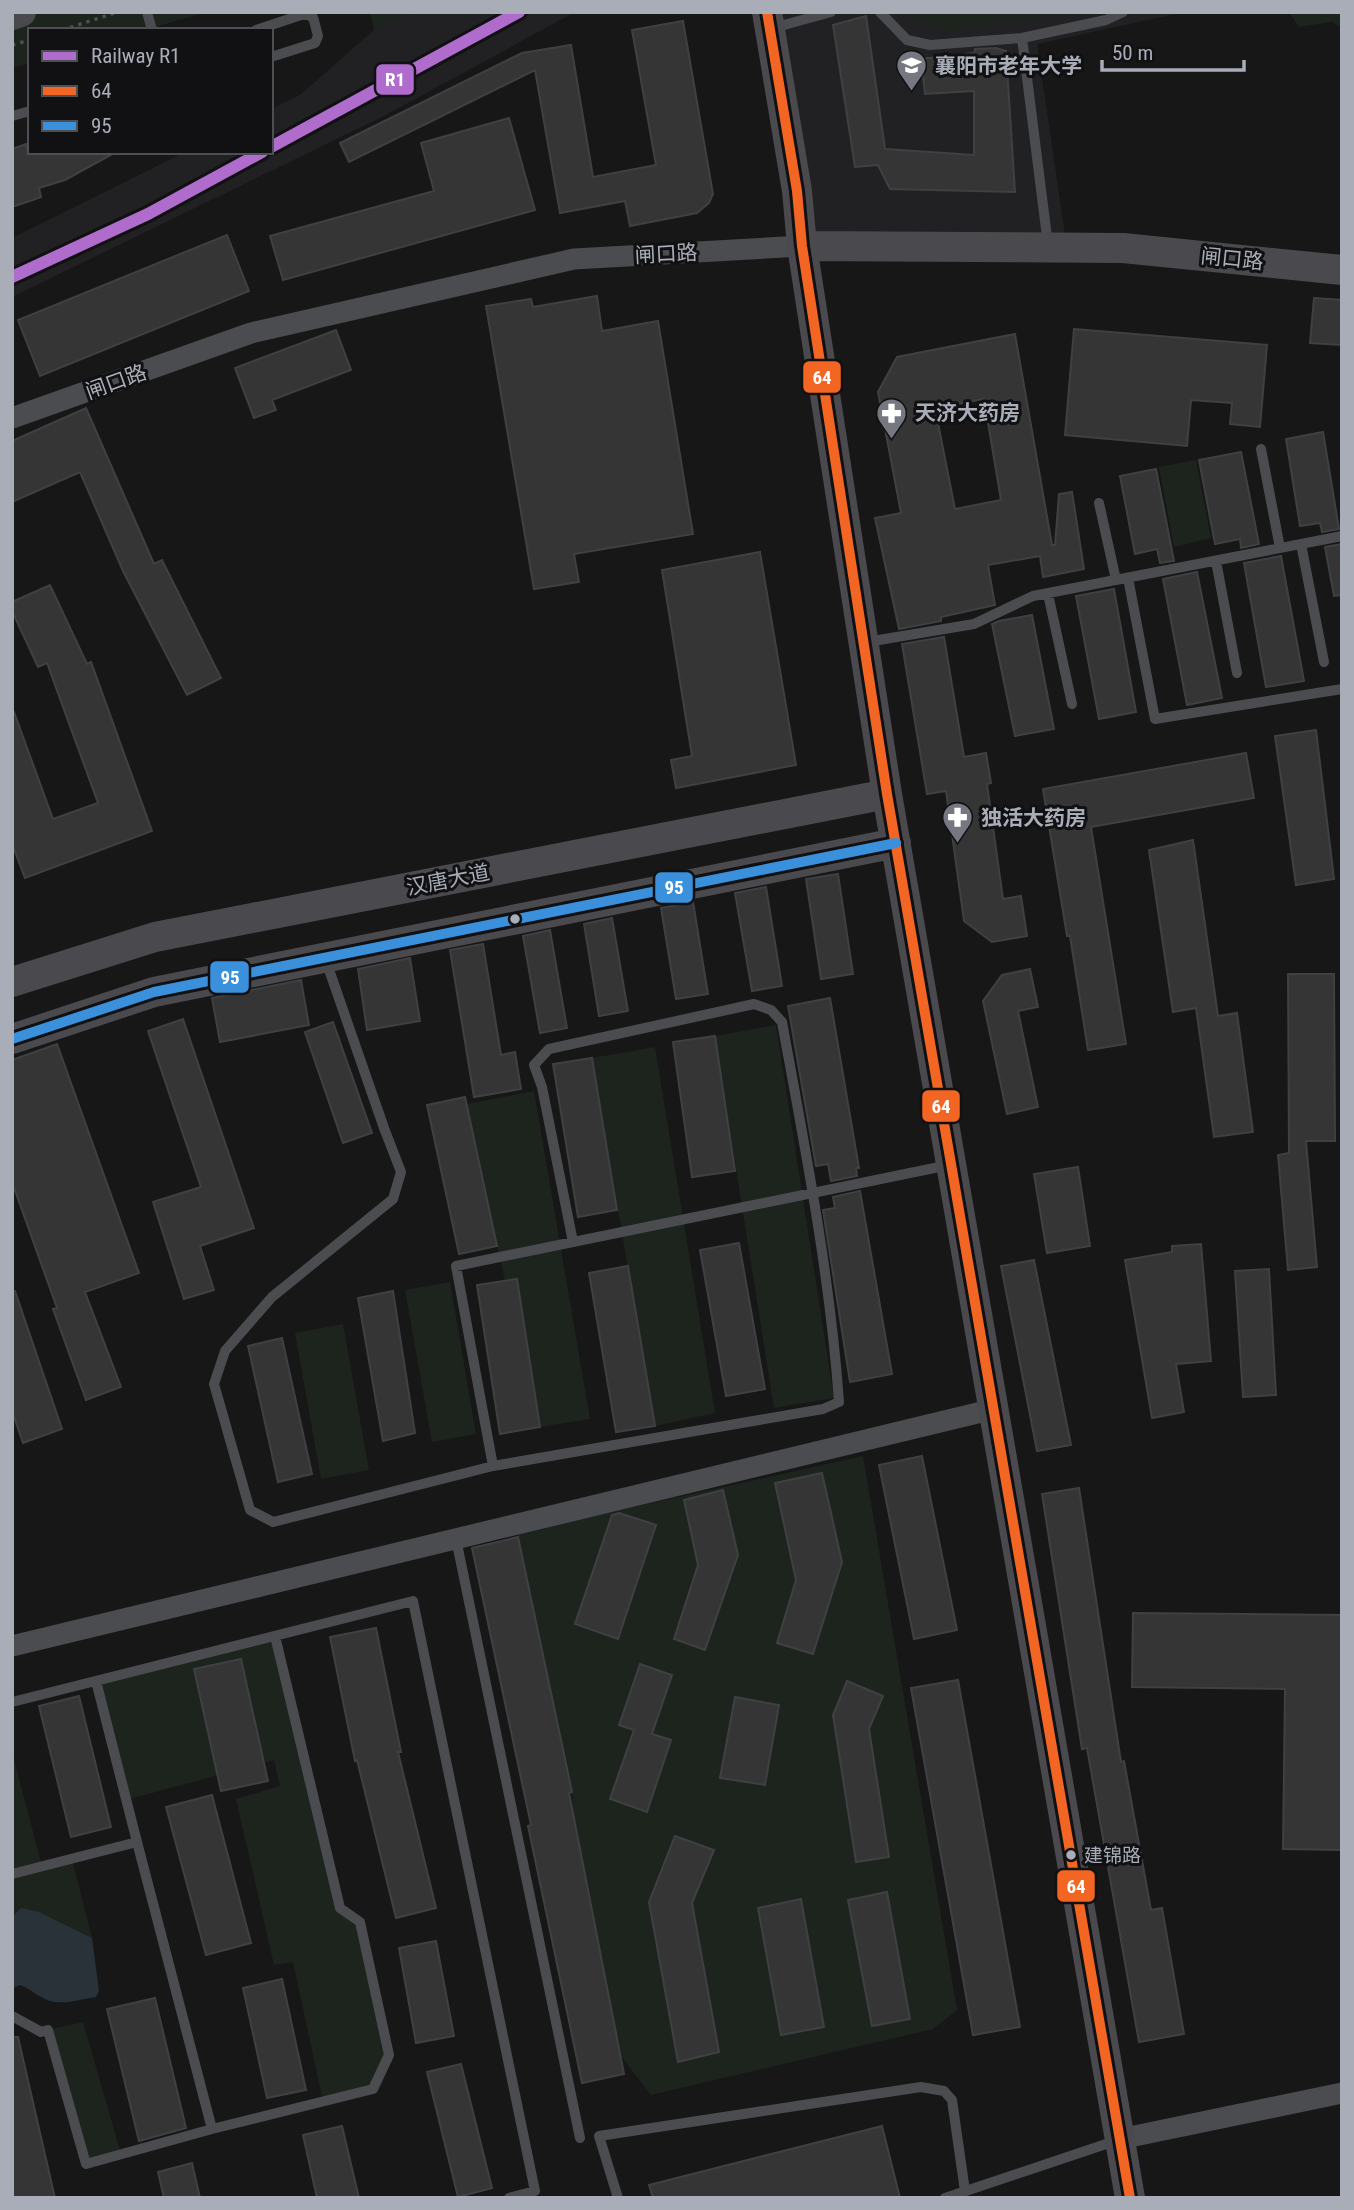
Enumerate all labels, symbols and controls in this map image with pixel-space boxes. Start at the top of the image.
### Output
legend [28,28,273,154]
scale bar [1102,28,1244,72]
text: 50 m [1112,41,1153,65]
text: Railway R1 [91,44,180,68]
school or university icon: 襄阳市老年大学 [895,49,929,93]
place label: 襄阳市老年大学 [935,54,1082,78]
line badge: R1 [375,63,415,96]
text: R1 [385,68,405,91]
text: 64 [91,79,112,103]
text: 95 [91,114,112,138]
street label: 闸口路 [634,240,698,268]
street label: 闸口路 [1199,244,1265,274]
street label: 闸口路 [82,360,150,404]
line badge: 64 [802,360,842,394]
text: 64 [812,366,832,389]
pharmacy icon: 天济大药房 [875,396,909,440]
place label: 天济大药房 [915,401,1020,425]
pharmacy icon: 独活大药房 [941,801,975,845]
place label: 独活大药房 [981,806,1086,830]
street label: 汉唐大道 [404,860,492,900]
line badge: 95 [654,871,694,904]
text: 95 [664,876,684,899]
unlabelled marker [508,912,522,926]
line badge: 95 [209,960,250,994]
text: 95 [220,966,240,989]
line badge: 64 [921,1089,961,1123]
text: 64 [931,1095,951,1118]
place label: 建锦路 [1084,1844,1141,1867]
marker: 建锦路 [1064,1848,1078,1862]
line badge: 64 [1056,1869,1096,1903]
text: 64 [1066,1875,1086,1898]

